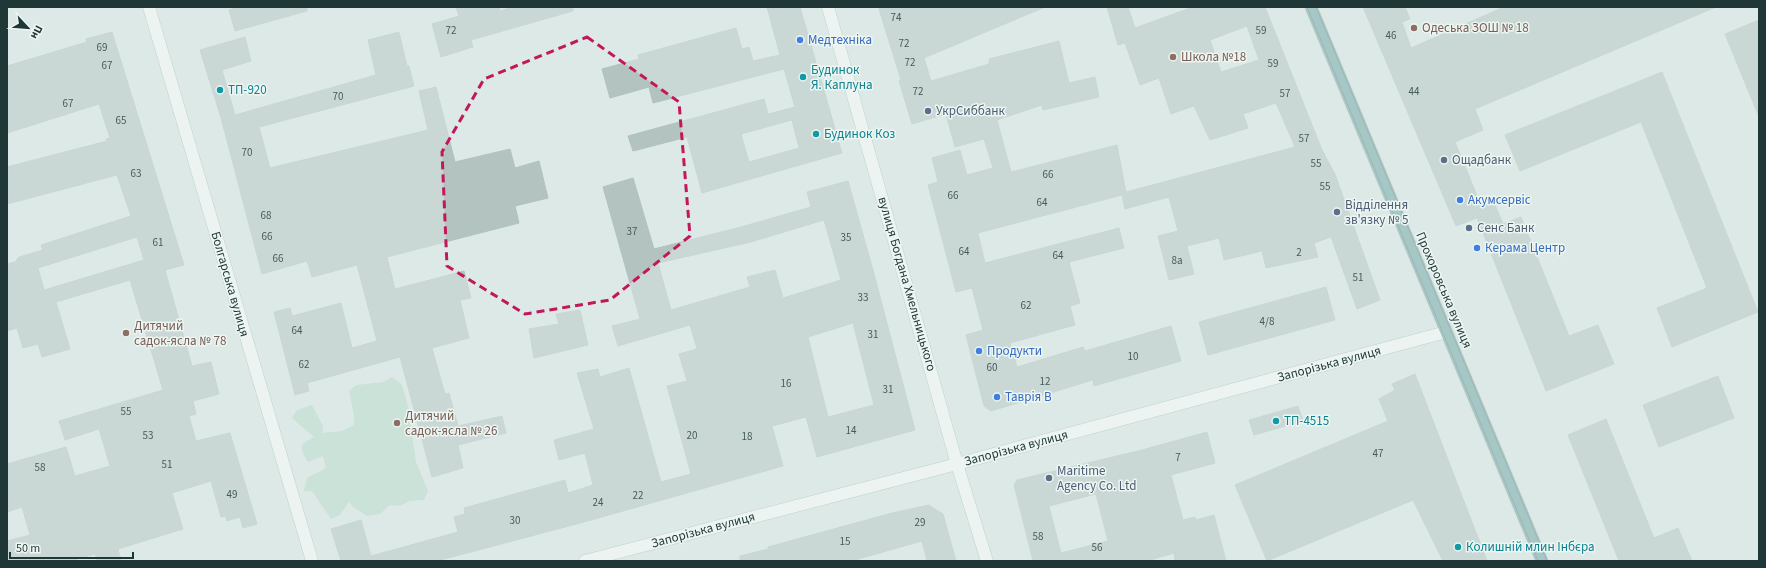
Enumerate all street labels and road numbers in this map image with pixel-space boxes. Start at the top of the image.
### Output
street label: вулиця Богдана Хмельницького [873,195,941,373]
street label: Болгарська вулиця [206,229,254,339]
street label: Прохоровська вулиця [1411,229,1477,351]
street label: Запорізька вулиця [1275,341,1383,387]
street label: Запорізька вулиця [962,425,1070,471]
street label: Запорізька вулиця [649,507,757,553]

